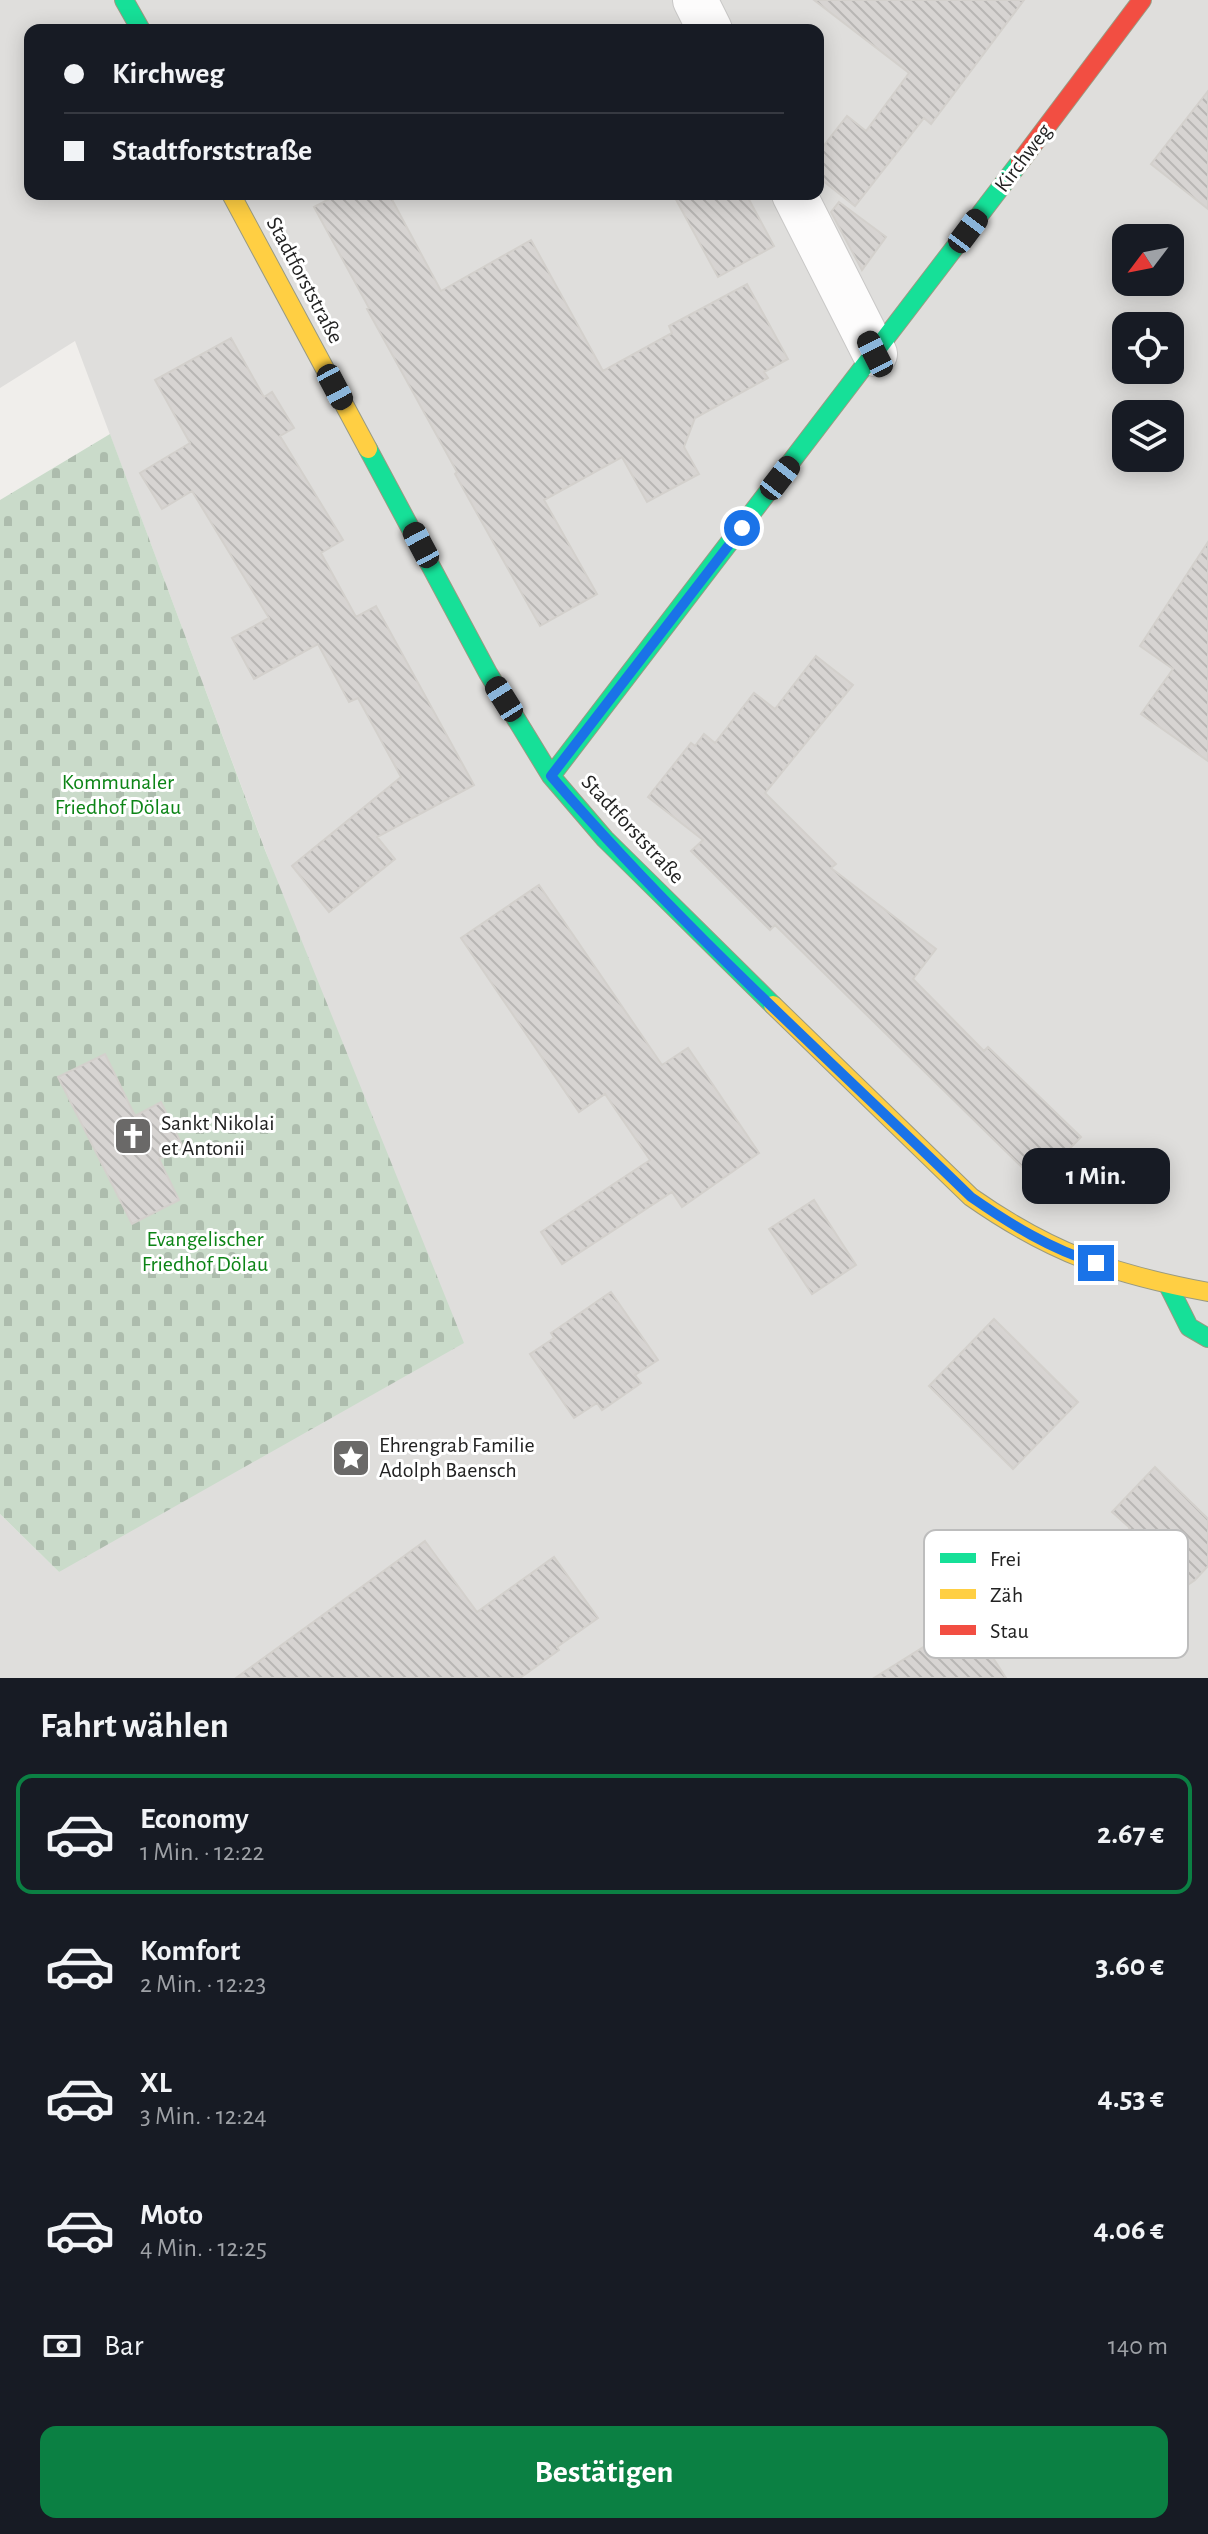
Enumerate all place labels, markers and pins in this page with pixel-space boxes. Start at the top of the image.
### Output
place label: Sankt Nikolai et Antonii [161,1112,275,1159]
church icon: Sankt Nikolai et Antonii [112,1115,154,1157]
place label: Ehrengrab Familie Adolph Baensch [379,1434,535,1481]
place icon: Ehrengrab Familie Adolph Baensch [330,1437,372,1479]

